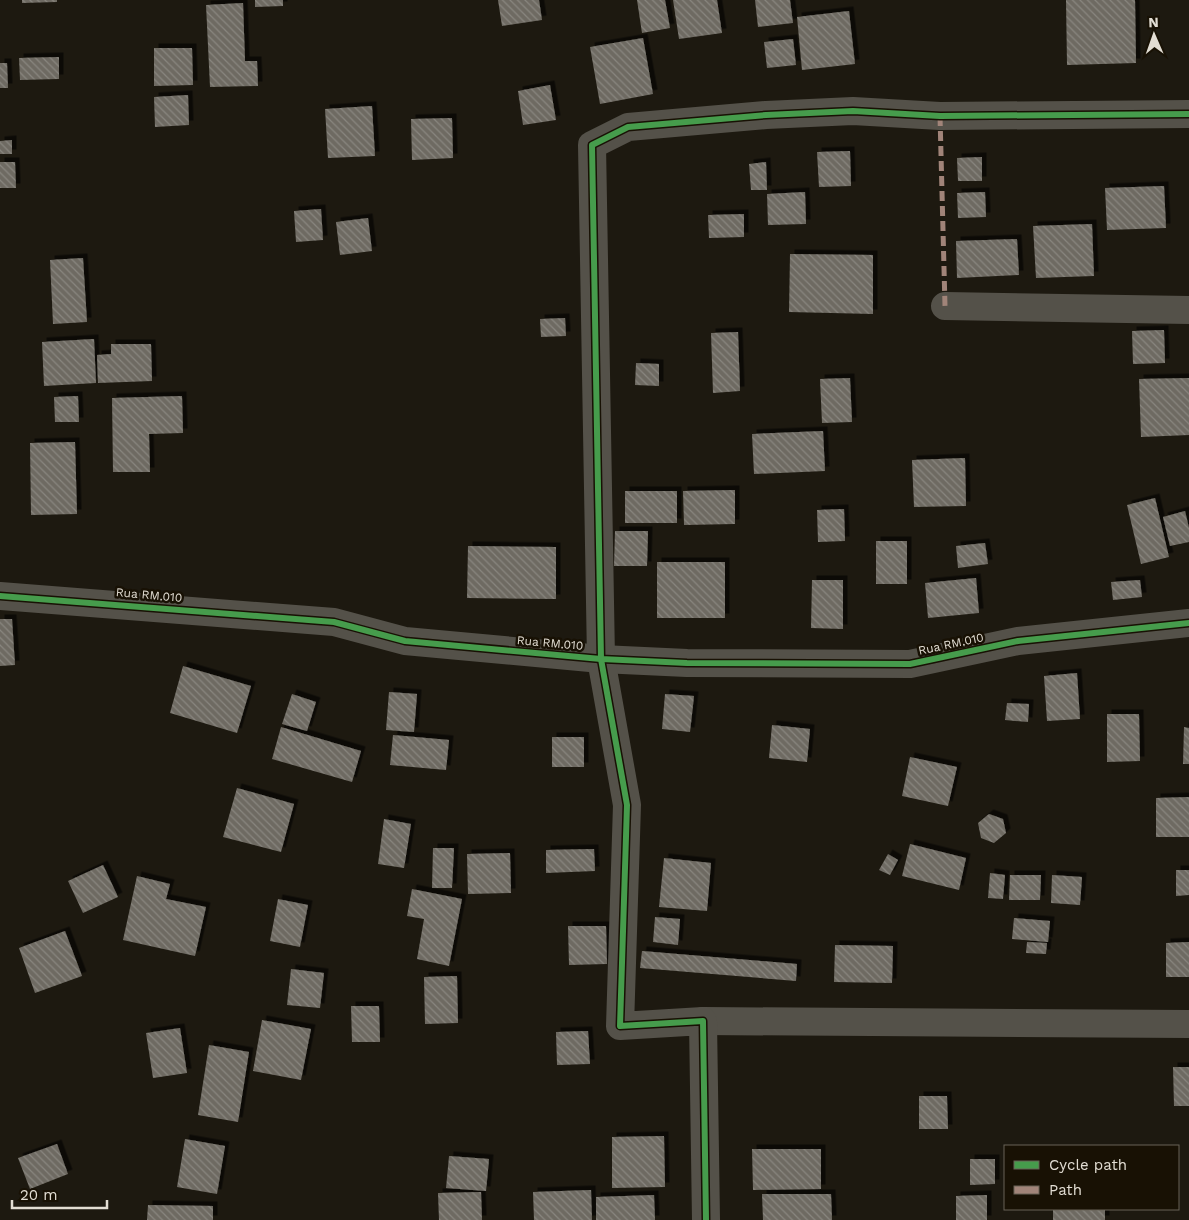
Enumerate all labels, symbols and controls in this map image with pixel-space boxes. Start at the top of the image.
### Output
north arrow [1129,10,1179,60]
text: N [1148,14,1159,30]
street label: Rua RM.010 [115,585,183,605]
street label: Rua RM.010 [917,630,985,658]
street label: Rua RM.010 [516,633,584,653]
legend [1004,1145,1179,1210]
text: Cycle path [1049,1156,1127,1174]
scale bar [12,1178,108,1210]
text: Path [1049,1181,1082,1199]
text: 20 m [20,1186,58,1204]

